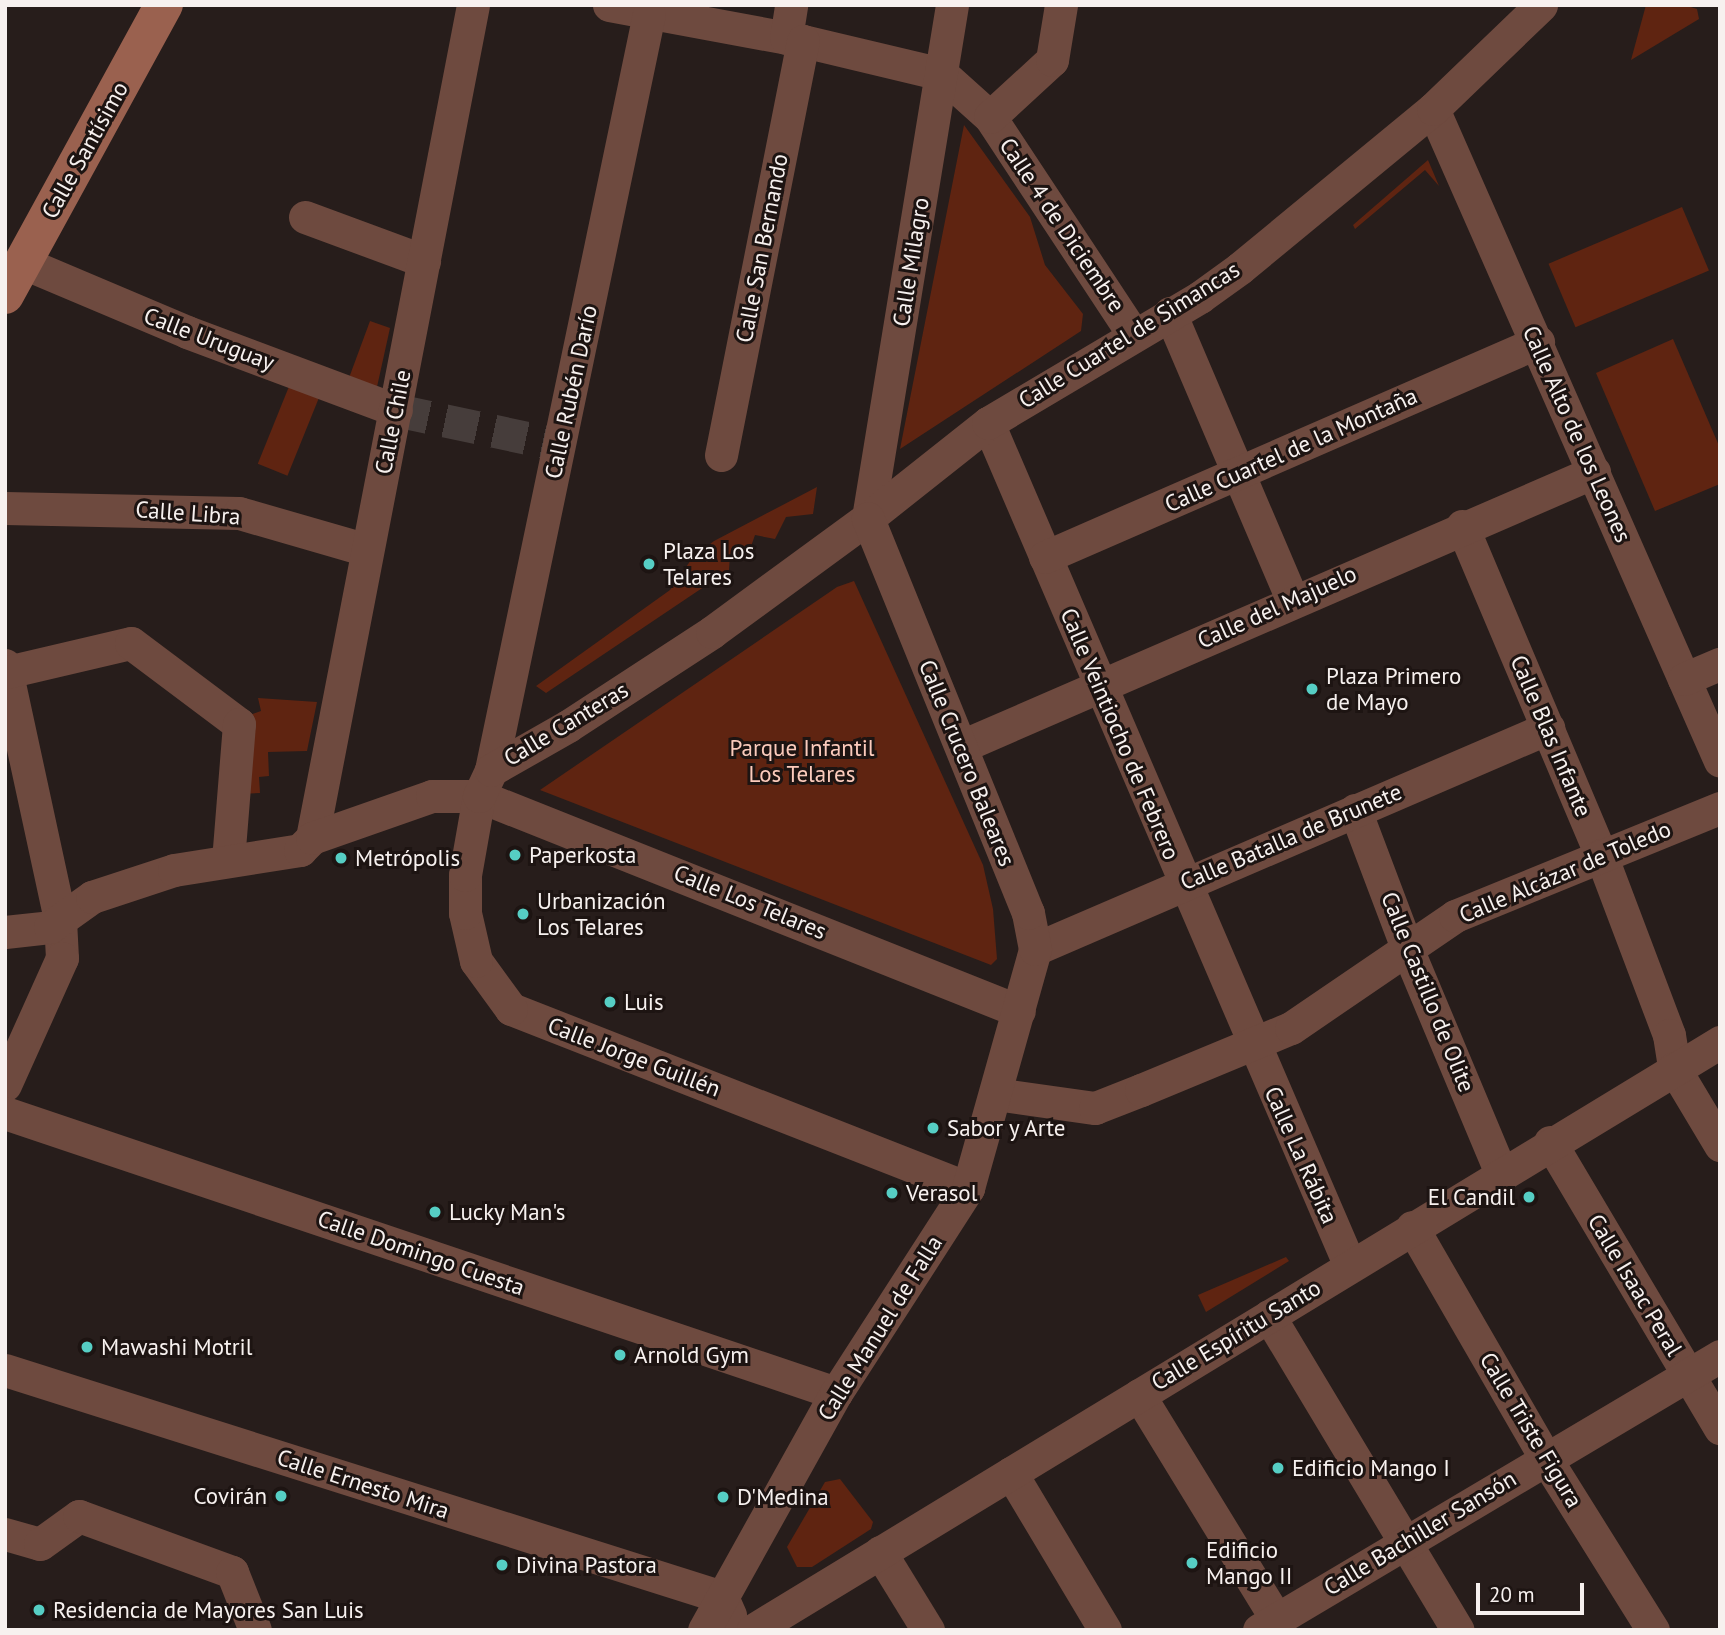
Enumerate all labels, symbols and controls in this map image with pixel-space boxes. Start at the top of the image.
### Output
street label: Calle Santísimo [36,77,134,223]
street label: Calle 4 de Diciembre [993,133,1131,317]
street label: Calle San Bernando [730,151,794,345]
street label: Calle Milagro [887,195,935,329]
street label: Calle Cuartel de Simancas [1013,256,1245,414]
street label: Calle Uruguay [140,301,278,377]
street label: Calle Rubén Darío [539,303,603,481]
street label: Calle Alto de los Leones [1517,321,1637,547]
street label: Calle Chile [369,367,417,477]
street label: Calle Cuartel de la Montaña [1161,382,1421,518]
street label: Calle Libra [135,496,241,530]
place label: Plaza Los Telares [663,537,754,591]
marker: Plaza Los Telares [641,556,657,572]
street label: Calle del Majuelo [1193,560,1361,654]
street label: Calle Veintiocho de Febrero [1054,604,1186,864]
street label: Calle Blas Infante [1505,651,1597,821]
street label: Calle Crucero Baleares [913,656,1021,870]
place label: Plaza Primero de Mayo [1326,662,1461,716]
street label: Calle Canteras [499,676,633,772]
marker: Plaza Primero de Mayo [1304,681,1320,697]
park label: Parque Infantil Los Telares [729,734,875,788]
street label: Calle Batalla de Brunete [1176,778,1406,896]
street label: Calle Alcázar de Toledo [1454,815,1676,929]
place label: Paperkosta [529,841,636,869]
place label: Metrópolis [355,844,460,872]
marker: Paperkosta [507,847,523,863]
marker: Metrópolis [333,850,349,866]
street label: Calle Los Telares [669,859,831,945]
place label: Urbanización Los Telares [537,887,666,941]
street label: Calle Castillo de Olite [1375,888,1481,1096]
marker: Urbanización Los Telares [515,906,531,922]
place label: Luis [624,988,664,1016]
marker: Luis [602,994,618,1010]
street label: Calle Jorge Guillén [544,1011,724,1103]
street label: Calle La Rábita [1258,1082,1344,1228]
place label: Sabor y Arte [947,1114,1067,1142]
marker: Sabor y Arte [925,1120,941,1136]
place label: Verasol [906,1179,977,1207]
place label: El Candil [1428,1183,1515,1211]
marker: Verasol [884,1185,900,1201]
marker: El Candil [1521,1189,1537,1205]
place label: Lucky Man's [449,1198,566,1226]
marker: Lucky Man's [427,1204,443,1220]
street label: Calle Domingo Cuesta [314,1205,528,1301]
street label: Calle Isaac Peral [1582,1209,1688,1361]
street label: Calle Manuel de Falla [812,1230,948,1426]
street label: Calle Espíritu Santo [1146,1274,1326,1396]
place label: Mawashi Motril [101,1333,253,1361]
marker: Mawashi Motril [79,1339,95,1355]
place label: Arnold Gym [634,1341,749,1369]
marker: Arnold Gym [612,1347,628,1363]
street label: Calle Triste Figura [1474,1347,1588,1513]
street label: Calle Ernesto Mira [274,1443,452,1525]
place label: Edificio Mango I [1292,1454,1450,1482]
marker: Edificio Mango I [1270,1460,1286,1476]
street label: Calle Bachiller Sansón [1319,1465,1521,1601]
place label: Covirán [194,1482,267,1510]
place label: D'Medina [737,1483,829,1511]
marker: Covirán [273,1488,289,1504]
marker: D'Medina [715,1489,731,1505]
place label: Edificio Mango II [1206,1536,1292,1590]
place label: Divina Pastora [516,1551,657,1579]
marker: Edificio Mango II [1184,1555,1200,1571]
marker: Divina Pastora [494,1557,510,1573]
scale bar [1480,1568,1588,1612]
text: 20 m [1489,1581,1535,1608]
place label: Residencia de Mayores San Luis [53,1596,364,1624]
marker: Residencia de Mayores San Luis [31,1602,47,1618]

